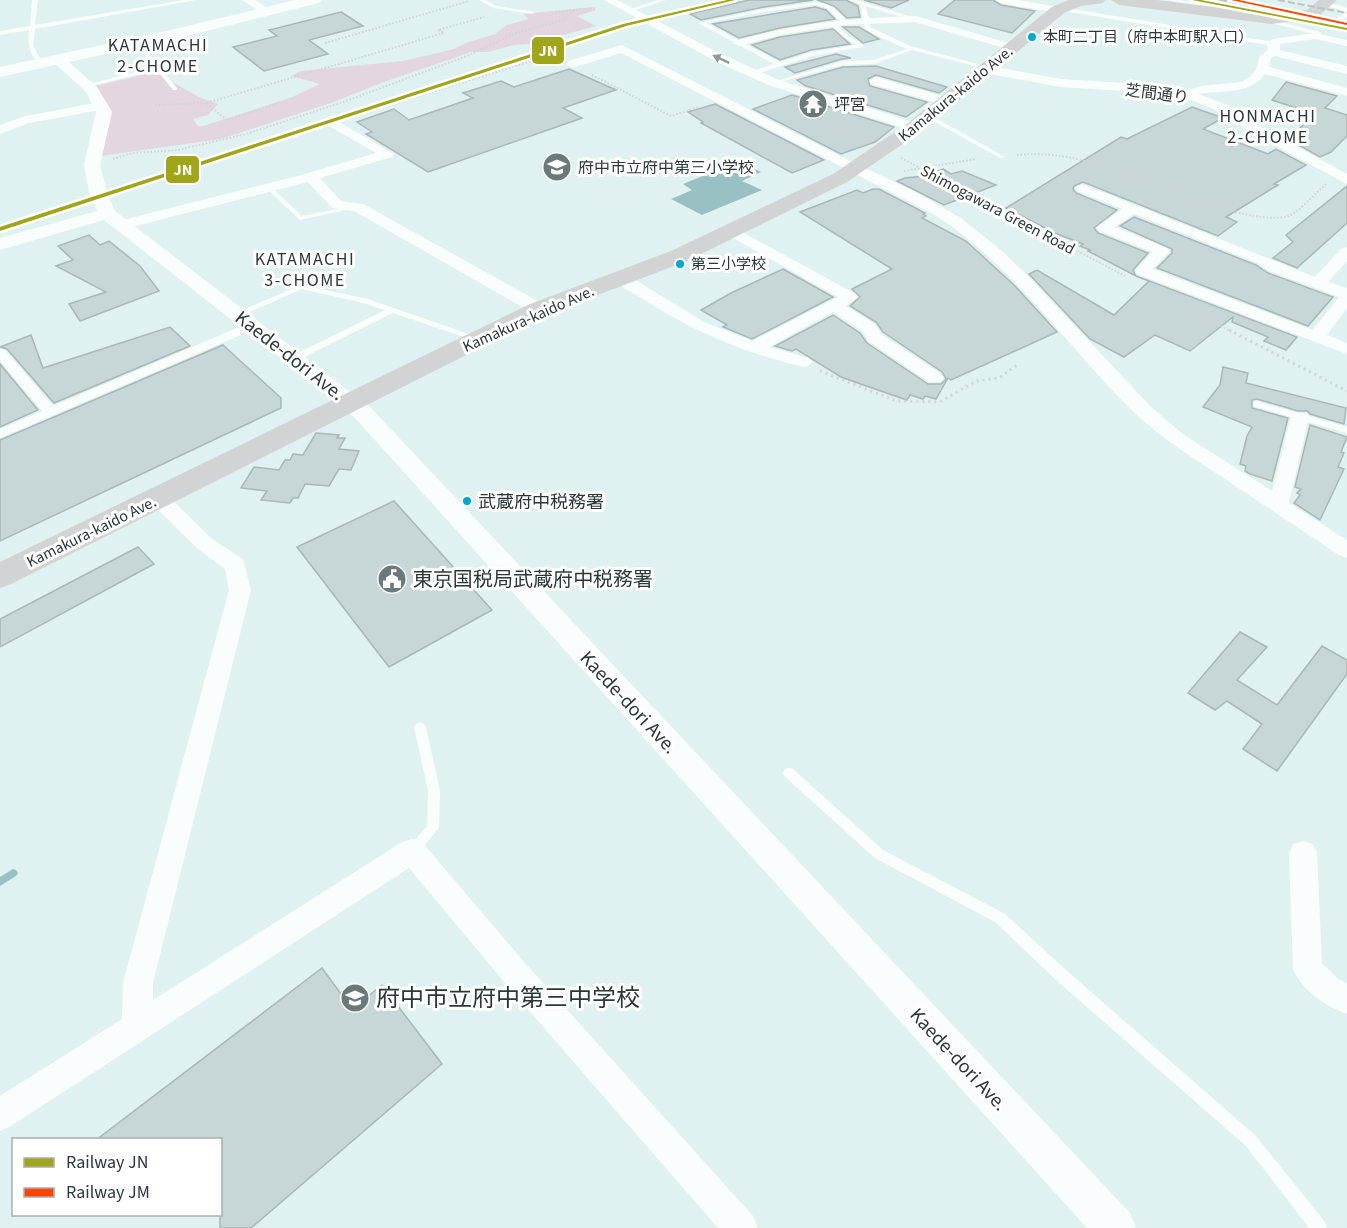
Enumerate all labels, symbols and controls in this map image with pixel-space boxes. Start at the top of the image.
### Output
place label: 本町二丁目（府中本町駅入口） [1043,27,1253,48]
marker: 本町二丁目（府中本町駅入口） [1026,31,1038,43]
district label: KATAMACHI 2-CHOME [108,33,208,79]
line badge: JN [531,36,565,65]
text: JN [539,40,557,62]
street label: Kamakura-kaido Ave. [894,41,1018,147]
one-way arrow [713,54,730,63]
street label: 芝間通り [1124,79,1190,109]
temple icon: 坪宮 [797,88,829,120]
place label: 坪宮 [834,94,866,116]
district label: HONMACHI 2-CHOME [1220,104,1316,150]
school or university icon: 府中市立府中第三小学校 [541,151,573,183]
line badge: JN [165,155,200,184]
place label: 府中市立府中第三小学校 [578,157,754,179]
text: JN [174,159,192,181]
street label: Shimogawara Green Road [916,160,1079,260]
district label: KATAMACHI 3-CHOME [255,247,355,293]
place label: 第三小学校 [691,254,766,275]
marker: 第三小学校 [674,258,686,270]
street label: Kamakura-kaido Ave. [459,280,598,358]
street label: Kaede-dori Ave. [229,304,350,407]
place label: 武蔵府中税務署 [478,490,604,515]
street label: Kamakura-kaido Ave. [23,491,160,573]
marker: 武蔵府中税務署 [461,495,473,507]
public building icon: 東京国税局武蔵府中税務署 [376,563,408,595]
place label: 東京国税局武蔵府中税務署 [413,566,653,594]
street label: Kaede-dori Ave. [573,645,683,760]
place label: 府中市立府中第三中学校 [376,981,640,1016]
school or university icon: 府中市立府中第三中学校 [339,982,371,1014]
street label: Kaede-dori Ave. [903,1002,1013,1117]
legend [12,1138,222,1216]
text: Railway JN [66,1150,148,1175]
text: Railway JM [66,1180,150,1205]

